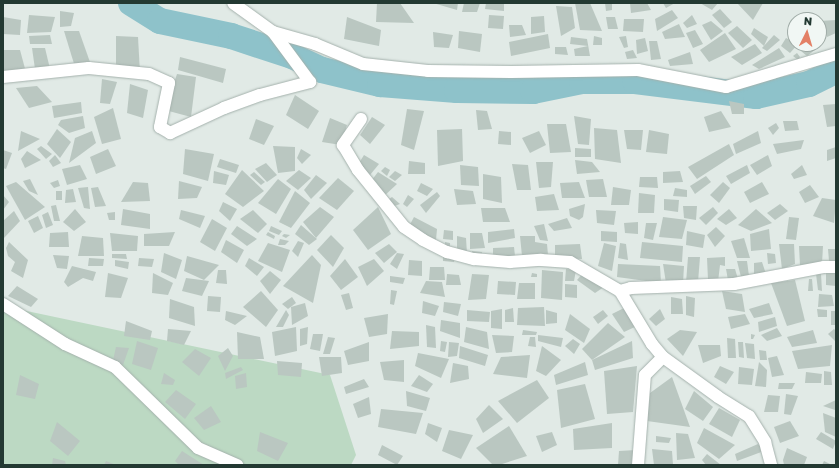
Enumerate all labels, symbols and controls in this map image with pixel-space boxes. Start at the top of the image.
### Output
north arrow [787,12,827,52]
text: N [803,14,813,27]

